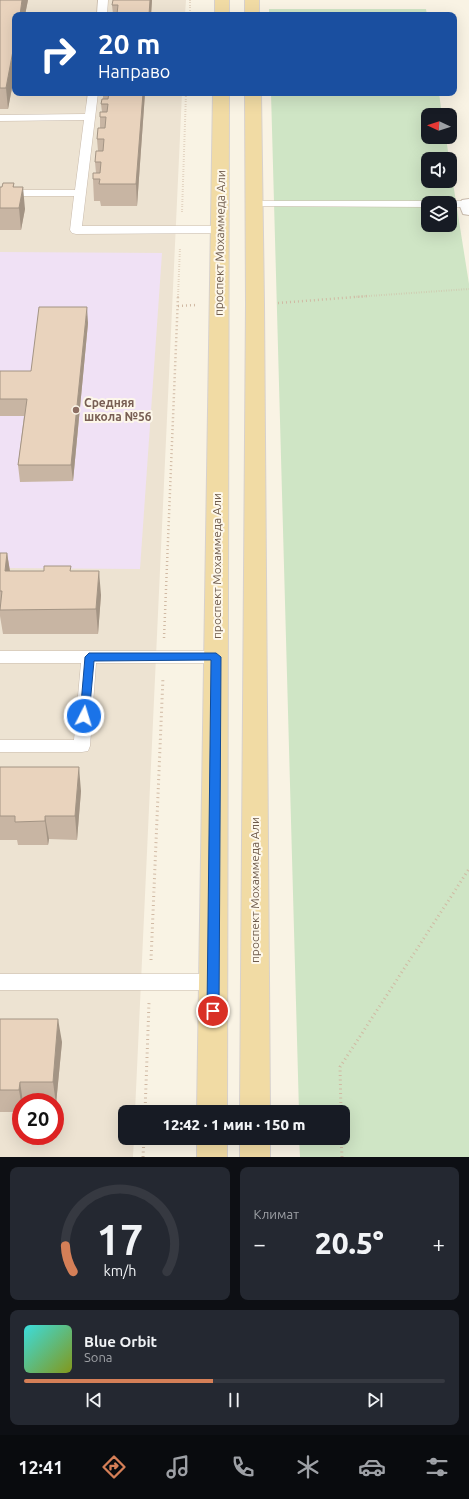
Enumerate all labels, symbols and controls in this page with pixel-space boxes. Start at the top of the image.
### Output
icon: right [32,28,84,80]
text: 20 m [98,28,160,59]
text: Направо [98,61,170,81]
north arrow [421,108,457,144]
map controls [421,108,457,232]
button: sound [421,152,457,188]
street label: проспект Мохаммеда Али [212,170,227,316]
button: layers [421,196,457,232]
place label: Средняя школа №56 [84,396,152,423]
marker: Средняя школа №56 [71,405,81,415]
street label: проспект Мохаммеда Али [210,493,223,639]
position arrow [63,695,105,737]
street label: проспект Мохаммеда Али [248,817,261,963]
pin [196,994,230,1028]
icon: arrive [202,1000,224,1022]
speed limit sign: 20 [12,1093,64,1145]
text: 12:42 · 1 мин · 150 m [163,1116,305,1133]
text: Климат [254,1207,299,1221]
text: 17 [96,1215,143,1262]
text: 20.5° [315,1226,384,1260]
text: − [254,1231,266,1256]
text: + [433,1231,445,1256]
text: km/h [103,1262,136,1278]
text: Blue Orbit [84,1333,157,1350]
text: Sona [84,1350,113,1364]
icon: previous [83,1389,105,1411]
icon: pause [223,1389,245,1411]
icon: next [364,1389,386,1411]
icon: directions [100,1453,128,1481]
icon: music [164,1453,192,1481]
icon: phone [229,1453,257,1481]
icon: climate [294,1453,322,1481]
icon: car [358,1453,386,1481]
icon: filters [423,1453,451,1481]
text: 12:41 [18,1457,63,1477]

